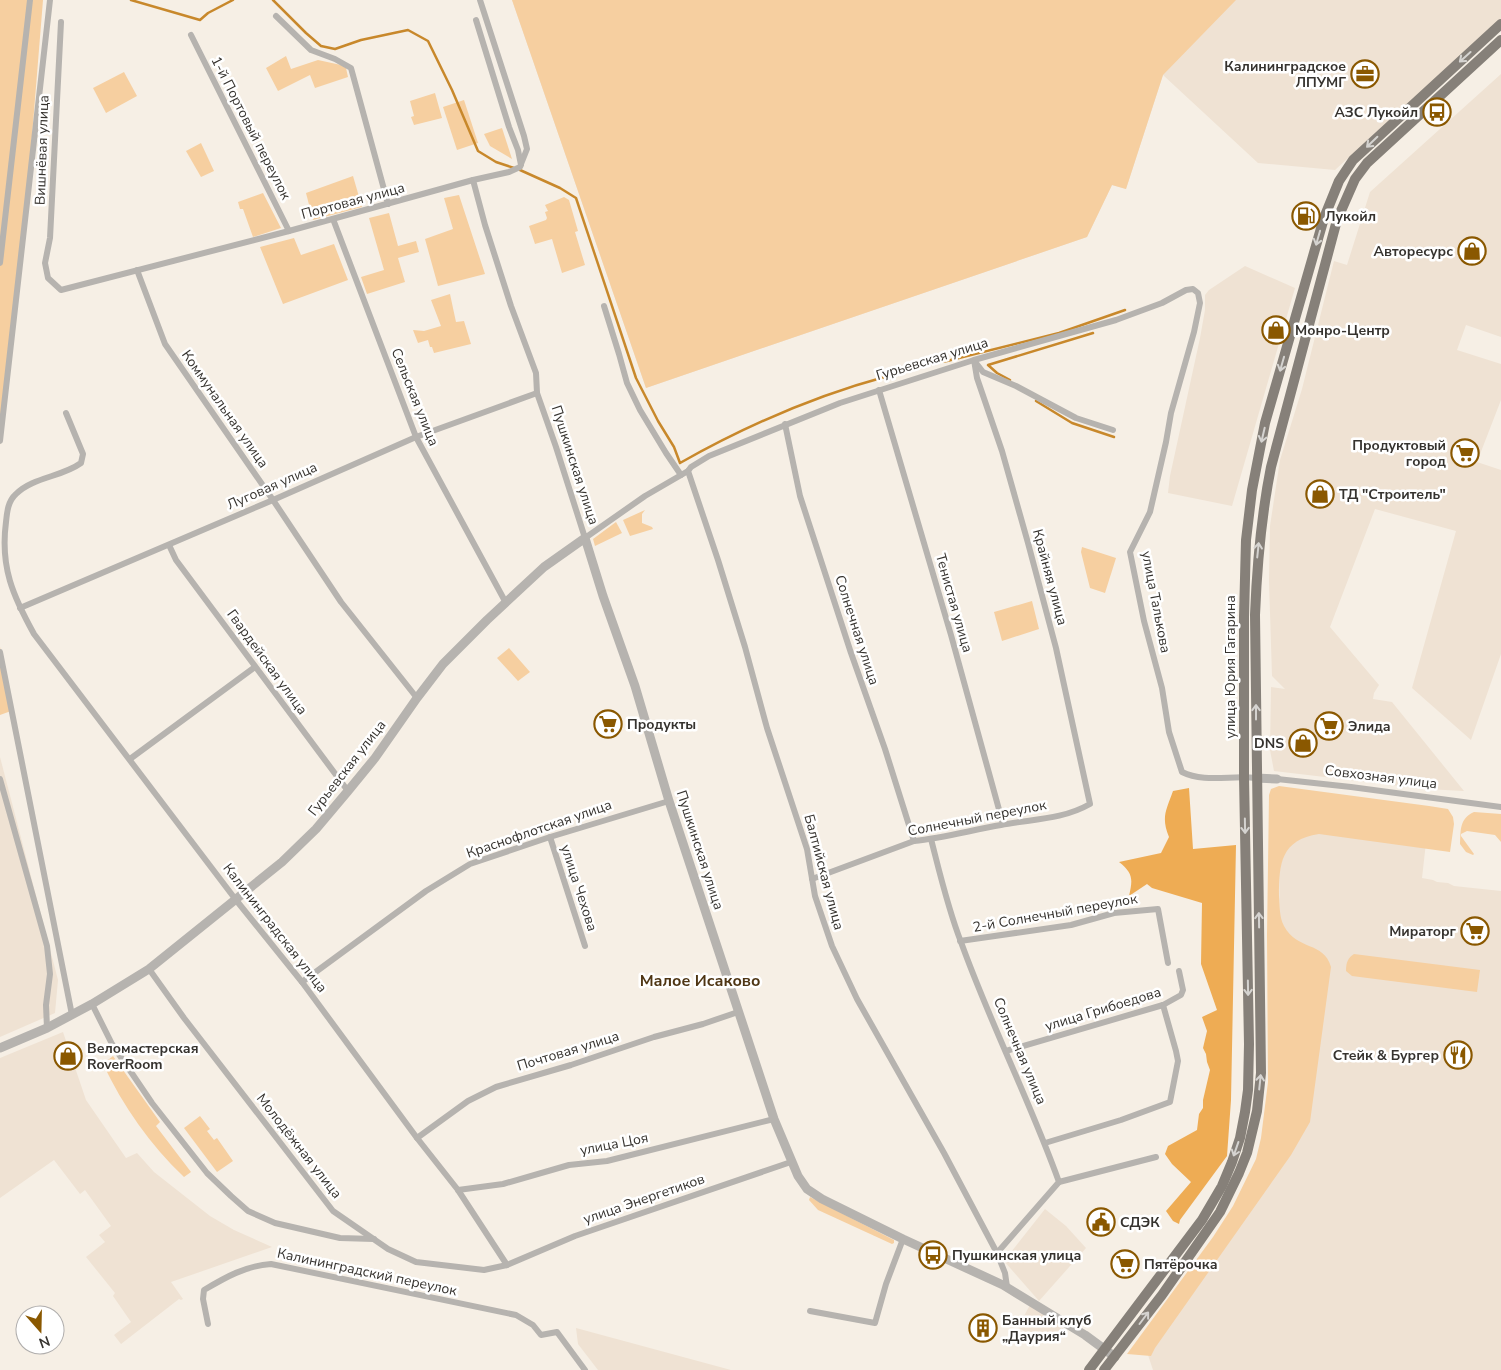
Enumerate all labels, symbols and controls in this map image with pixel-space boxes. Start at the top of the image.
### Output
one-way arrow [1459,51,1471,63]
street label: 1-й Портовый переулок [207,53,296,203]
place label: Калининградское ЛПУМГ [1224,57,1346,92]
office icon: Калининградское ЛПУМГ [1350,59,1380,89]
street label: Вишнёвая улица [31,95,53,205]
bus stop icon: АЗС Лукойл [1422,97,1452,127]
place label: АЗС Лукойл [1334,103,1418,122]
one-way arrow [1366,136,1379,148]
street label: Портовая улица [299,178,407,224]
fuel station icon: Лукойл [1291,201,1321,231]
place label: Лукойл [1325,207,1376,226]
one-way arrow [1313,229,1322,245]
shop icon: Авторесурс [1457,236,1487,266]
place label: Авторесурс [1374,242,1453,261]
shop icon: Монро-Центр [1261,315,1291,345]
place label: Монро-Центр [1295,321,1390,340]
street label: Гурьевская улица [874,333,990,385]
street label: Сельская улица [387,345,443,449]
street label: Коммунальная улица [177,346,273,472]
one-way arrow [1277,356,1286,372]
street label: Пушкинская улица [547,403,603,527]
one-way arrow [1258,426,1267,442]
place label: Продуктовый город [1352,436,1446,471]
supermarket icon: Продуктовый город [1450,438,1480,468]
street label: Луговая улица [224,458,320,514]
shop icon: ТД "Строитель" [1305,479,1335,509]
place label: ТД "Строитель" [1339,485,1446,504]
street label: Крайняя улица [1028,527,1072,627]
one-way arrow [1253,542,1263,558]
street label: улица Талькова [1137,549,1175,655]
street label: Тенистая улица [931,551,977,655]
street label: Солнечная улица [830,573,884,687]
street label: улица Юрия Гагарина [1221,595,1240,739]
street label: Гвардейская улица [222,606,312,718]
one-way arrow [1251,704,1261,720]
supermarket icon: Продукты [593,709,623,739]
supermarket icon: Элида [1314,711,1344,741]
place label: Продукты [627,715,696,734]
street label: Гурьевская улица [304,716,390,820]
place label: Элида [1348,717,1391,736]
shop icon: DNS [1288,728,1318,758]
place label: DNS [1254,734,1284,753]
street label: Совхозная улица [1324,761,1438,793]
street label: Пушкинская улица [672,788,728,912]
street label: Краснофлотская улица [464,795,614,863]
street label: Солнечный переулок [906,795,1048,841]
street label: Балтийская улица [799,812,849,932]
one-way arrow [1240,817,1250,833]
street label: улица Чехова [556,842,602,934]
street label: Калининградская улица [218,859,332,997]
street label: 2-й Солнечный переулок [971,889,1139,937]
one-way arrow [1254,912,1264,928]
supermarket icon: Мираторг [1460,916,1490,946]
place label: Мираторг [1389,922,1457,941]
district label: Малое Исаково [640,970,760,992]
one-way arrow [1243,980,1253,996]
street label: улица Грибоедова [1043,982,1163,1036]
street label: Солнечная улица [989,995,1051,1107]
street label: Почтовая улица [515,1026,621,1076]
place label: Веломастерская RoverRoom [87,1039,199,1074]
restaurant icon: Стейк & Бургер [1443,1040,1473,1070]
shop icon: Веломастерская RoverRoom [53,1041,83,1071]
place label: Стейк & Бургер [1333,1046,1439,1065]
one-way arrow [1255,1075,1265,1091]
street label: Молодёжная улица [252,1090,346,1202]
street label: улица Цоя [578,1128,650,1160]
one-way arrow [1231,1141,1240,1156]
street label: улица Энергетиков [581,1169,708,1229]
public building icon: СДЭК [1086,1207,1116,1237]
place label: СДЭК [1120,1213,1160,1232]
bus stop icon: Пушкинская улица [918,1240,948,1270]
street label: Калининградский переулок [275,1244,459,1300]
place label: Пушкинская улица [952,1246,1081,1265]
supermarket icon: Пятёрочка [1110,1249,1140,1279]
place label: Пятёрочка [1144,1255,1218,1274]
north arrow [15,1305,65,1355]
place label: Банный клуб „Даурия“ [1002,1311,1091,1346]
one-way arrow [1139,1311,1149,1325]
building icon: Банный клуб „Даурия“ [968,1313,998,1343]
text: N [36,1331,52,1352]

